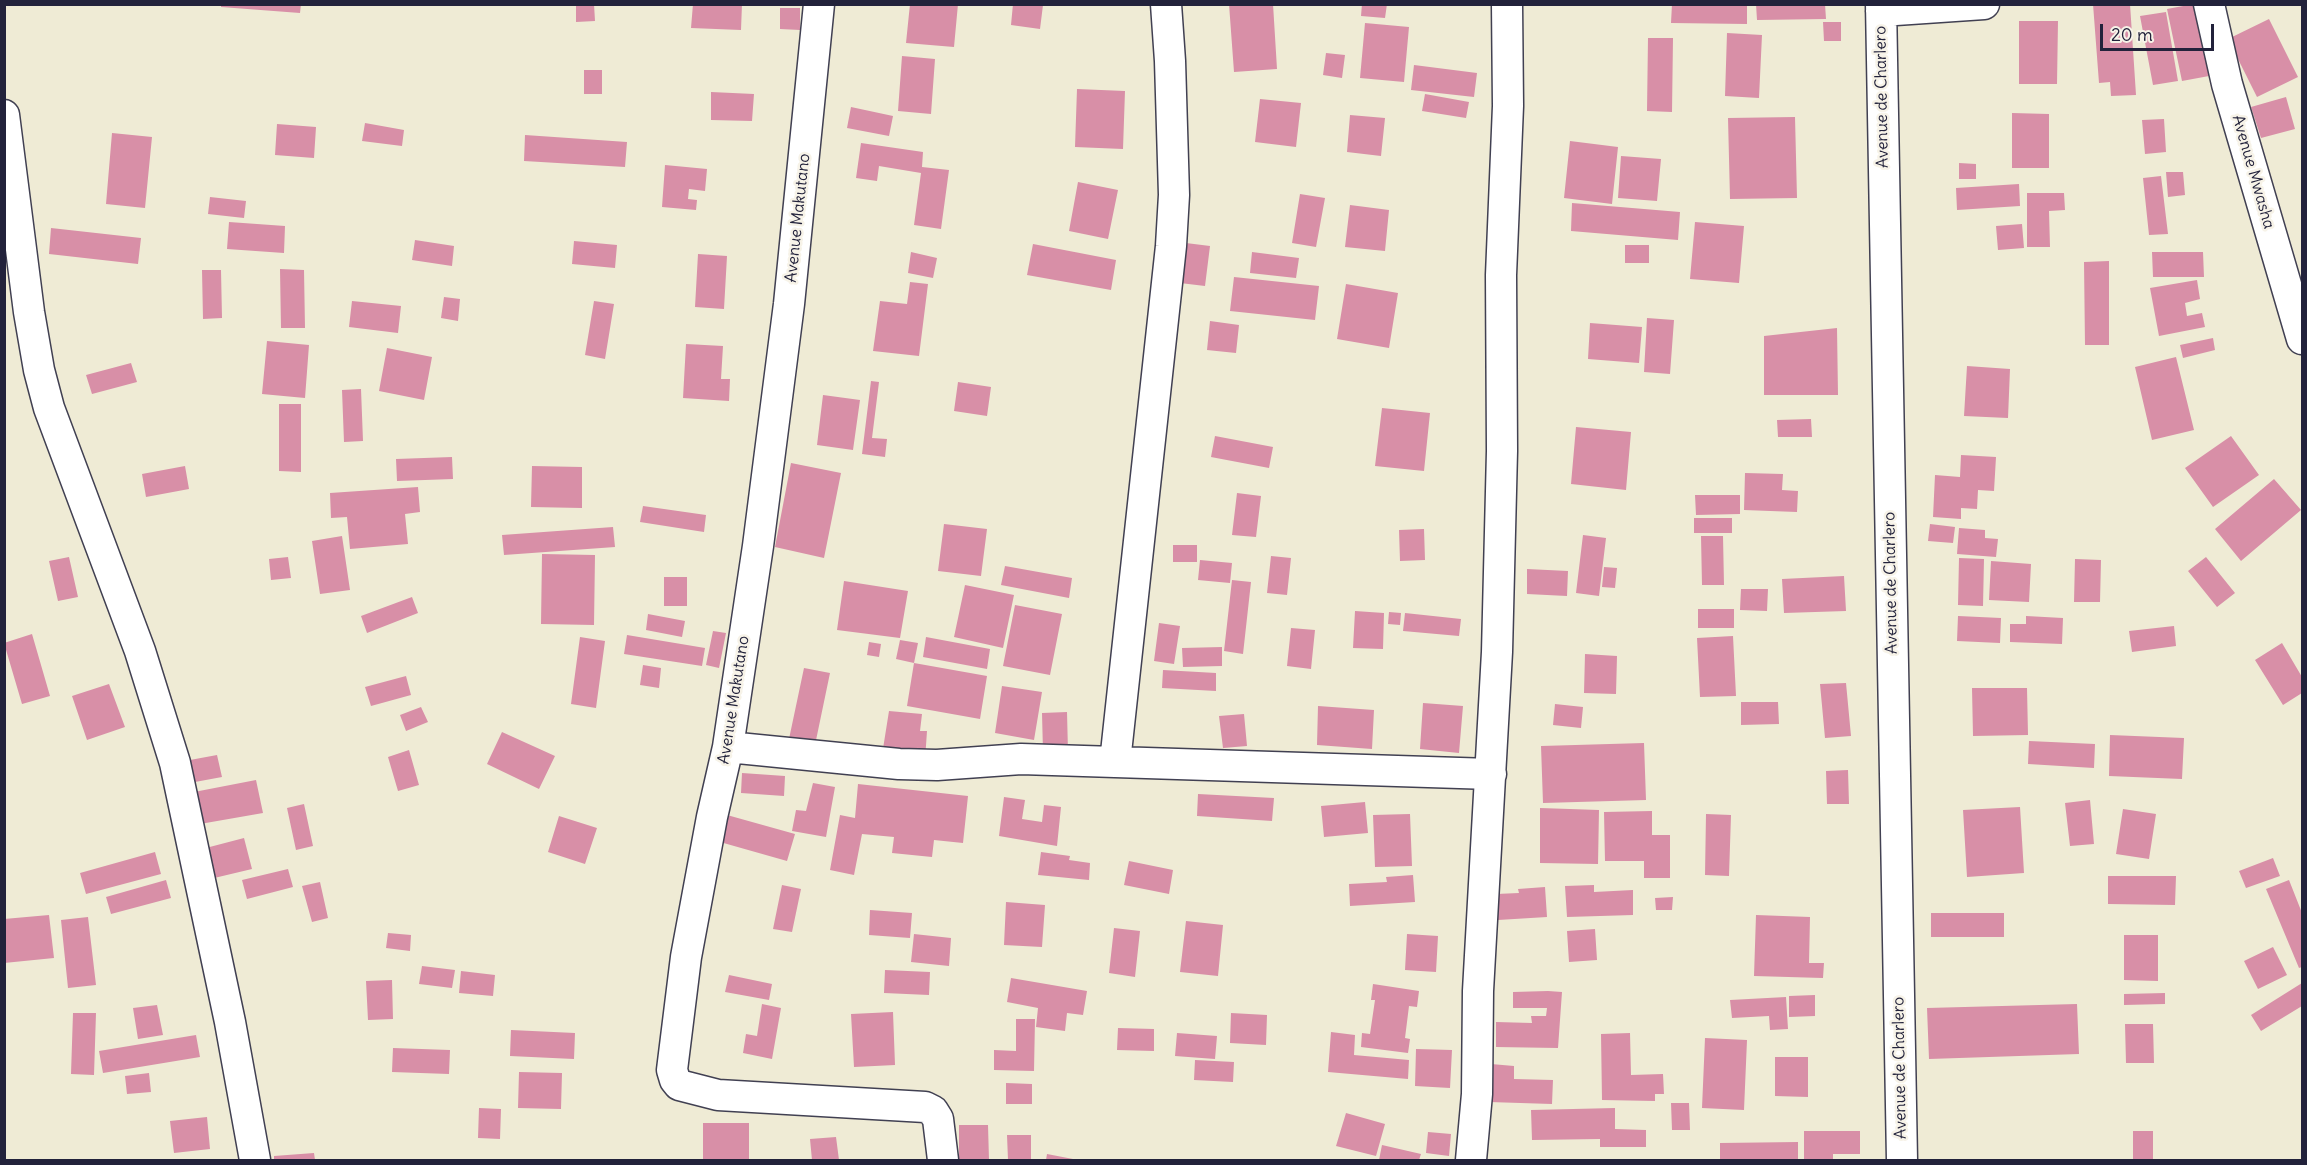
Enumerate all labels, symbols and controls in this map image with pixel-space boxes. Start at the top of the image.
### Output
scale bar [2103,12,2217,50]
text: 20 m [2111,23,2153,46]
street label: Avenue de Charlero [1871,26,1893,168]
street label: Avenue Mwasha [2228,113,2278,231]
street label: Avenue Makutano [782,152,814,284]
street label: Avenue de Charlero [1880,512,1902,654]
street label: Avenue Makutano [714,634,754,766]
street label: Avenue de Charlero [1889,997,1911,1139]

